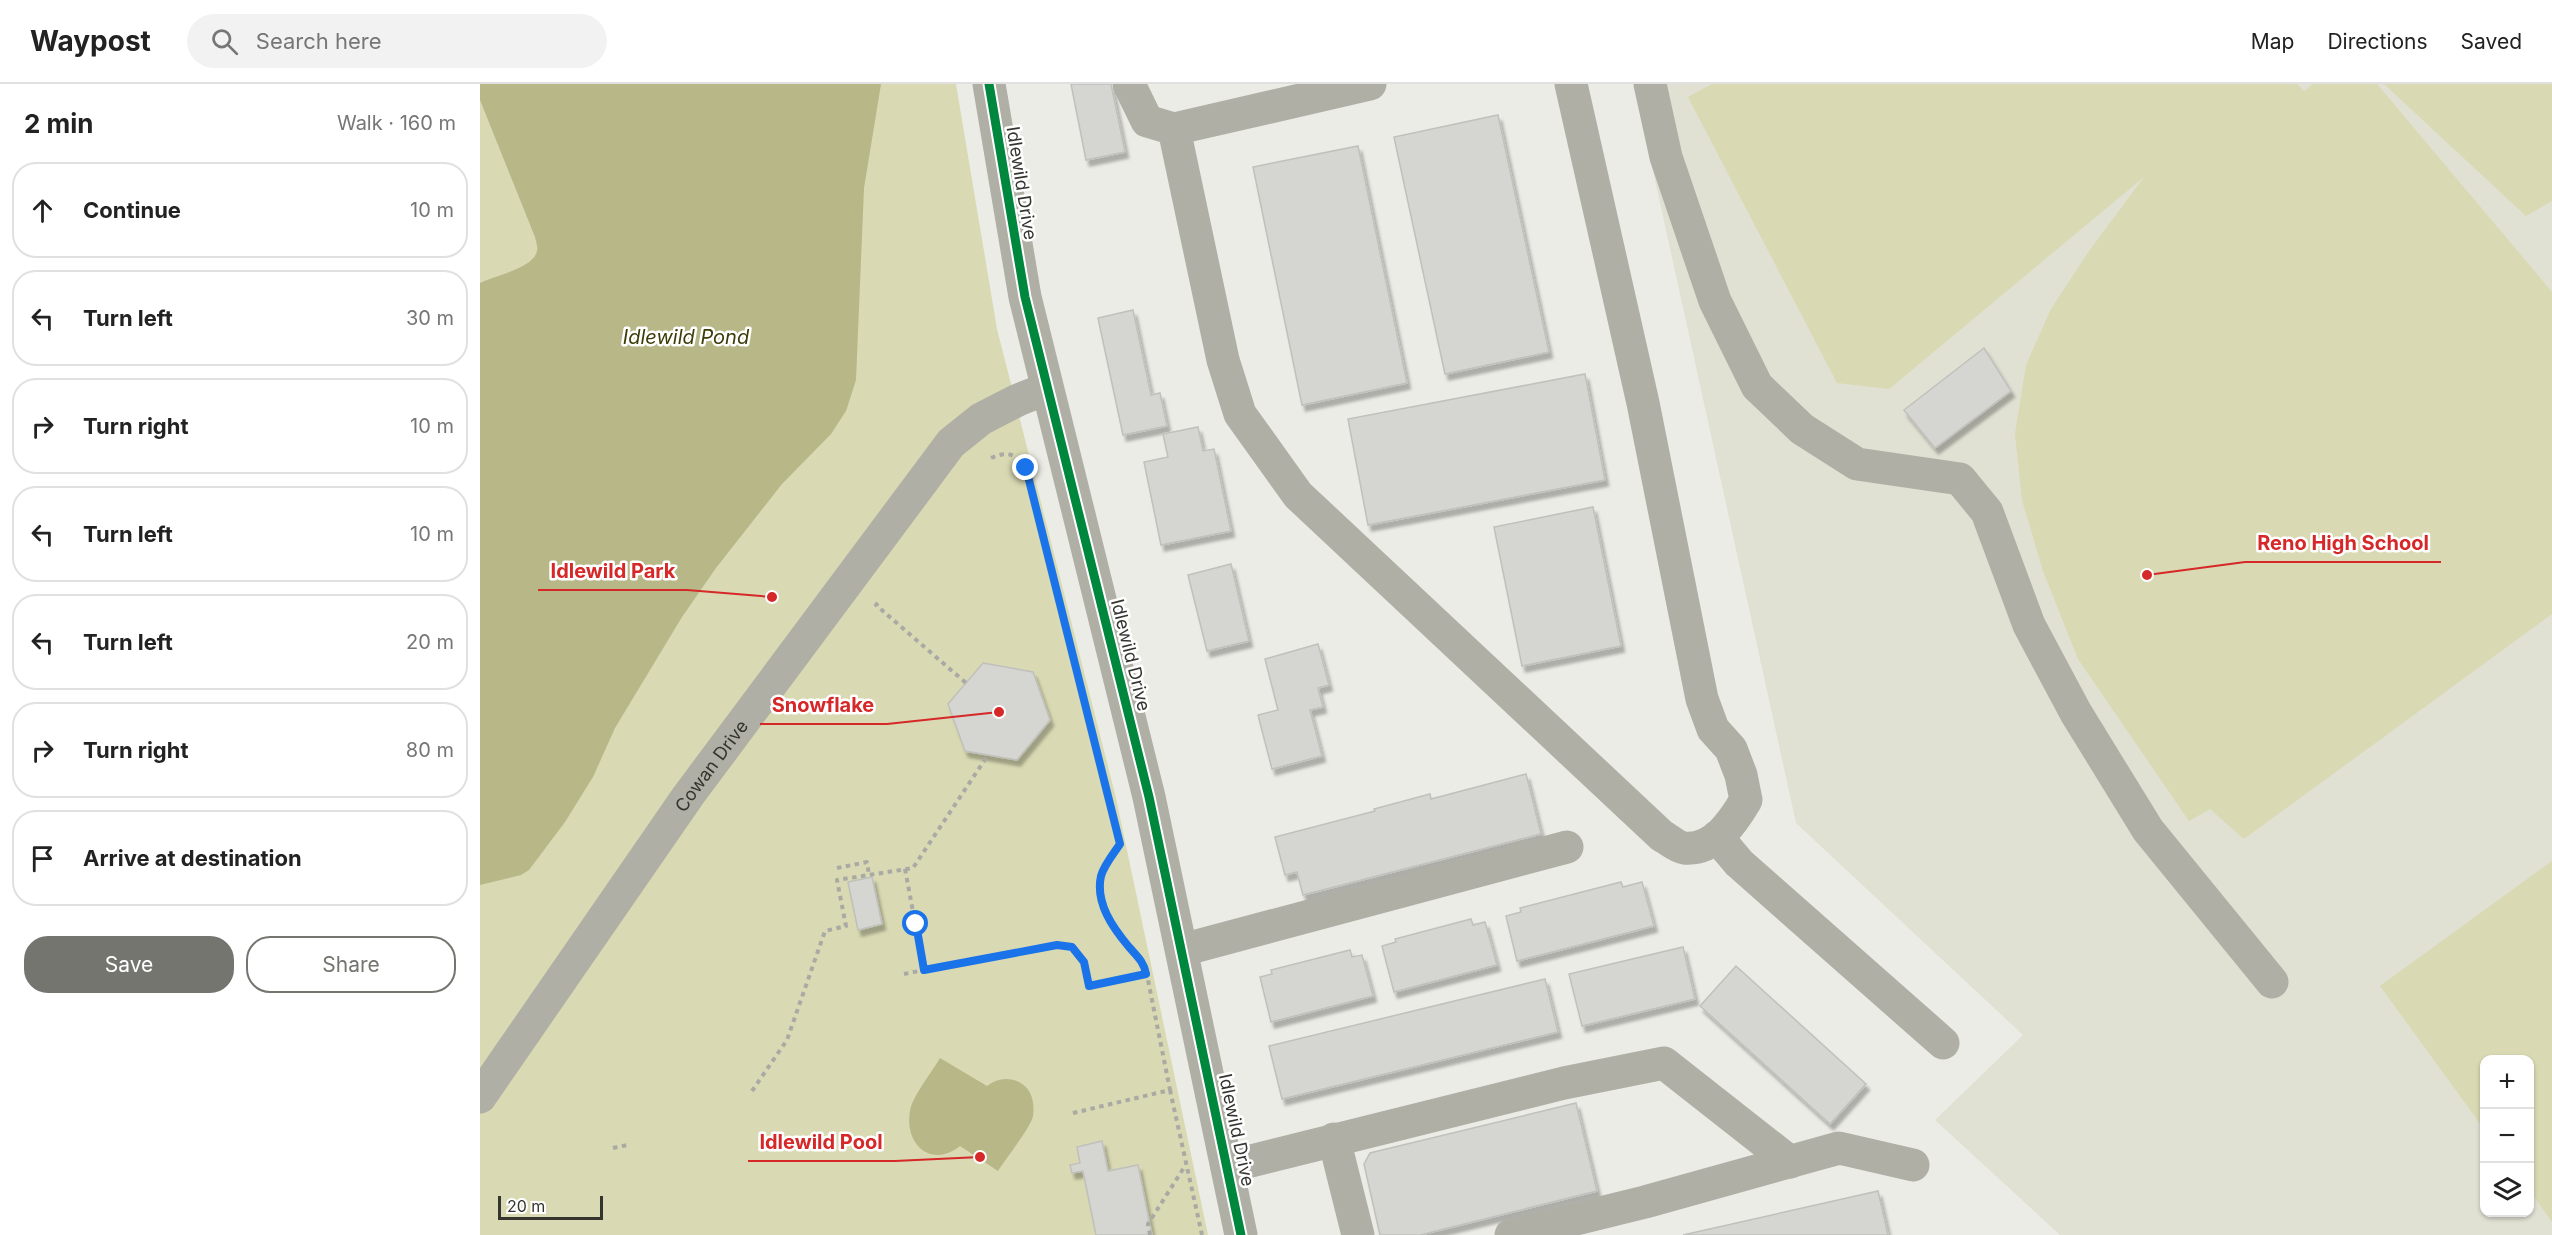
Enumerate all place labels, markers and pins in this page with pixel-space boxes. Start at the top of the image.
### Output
callout: Reno High School [2245,524,2441,562]
callout: Idlewild Park [538,552,687,590]
callout: Snowflake [760,686,887,724]
callout: Idlewild Pool [748,1123,895,1161]

